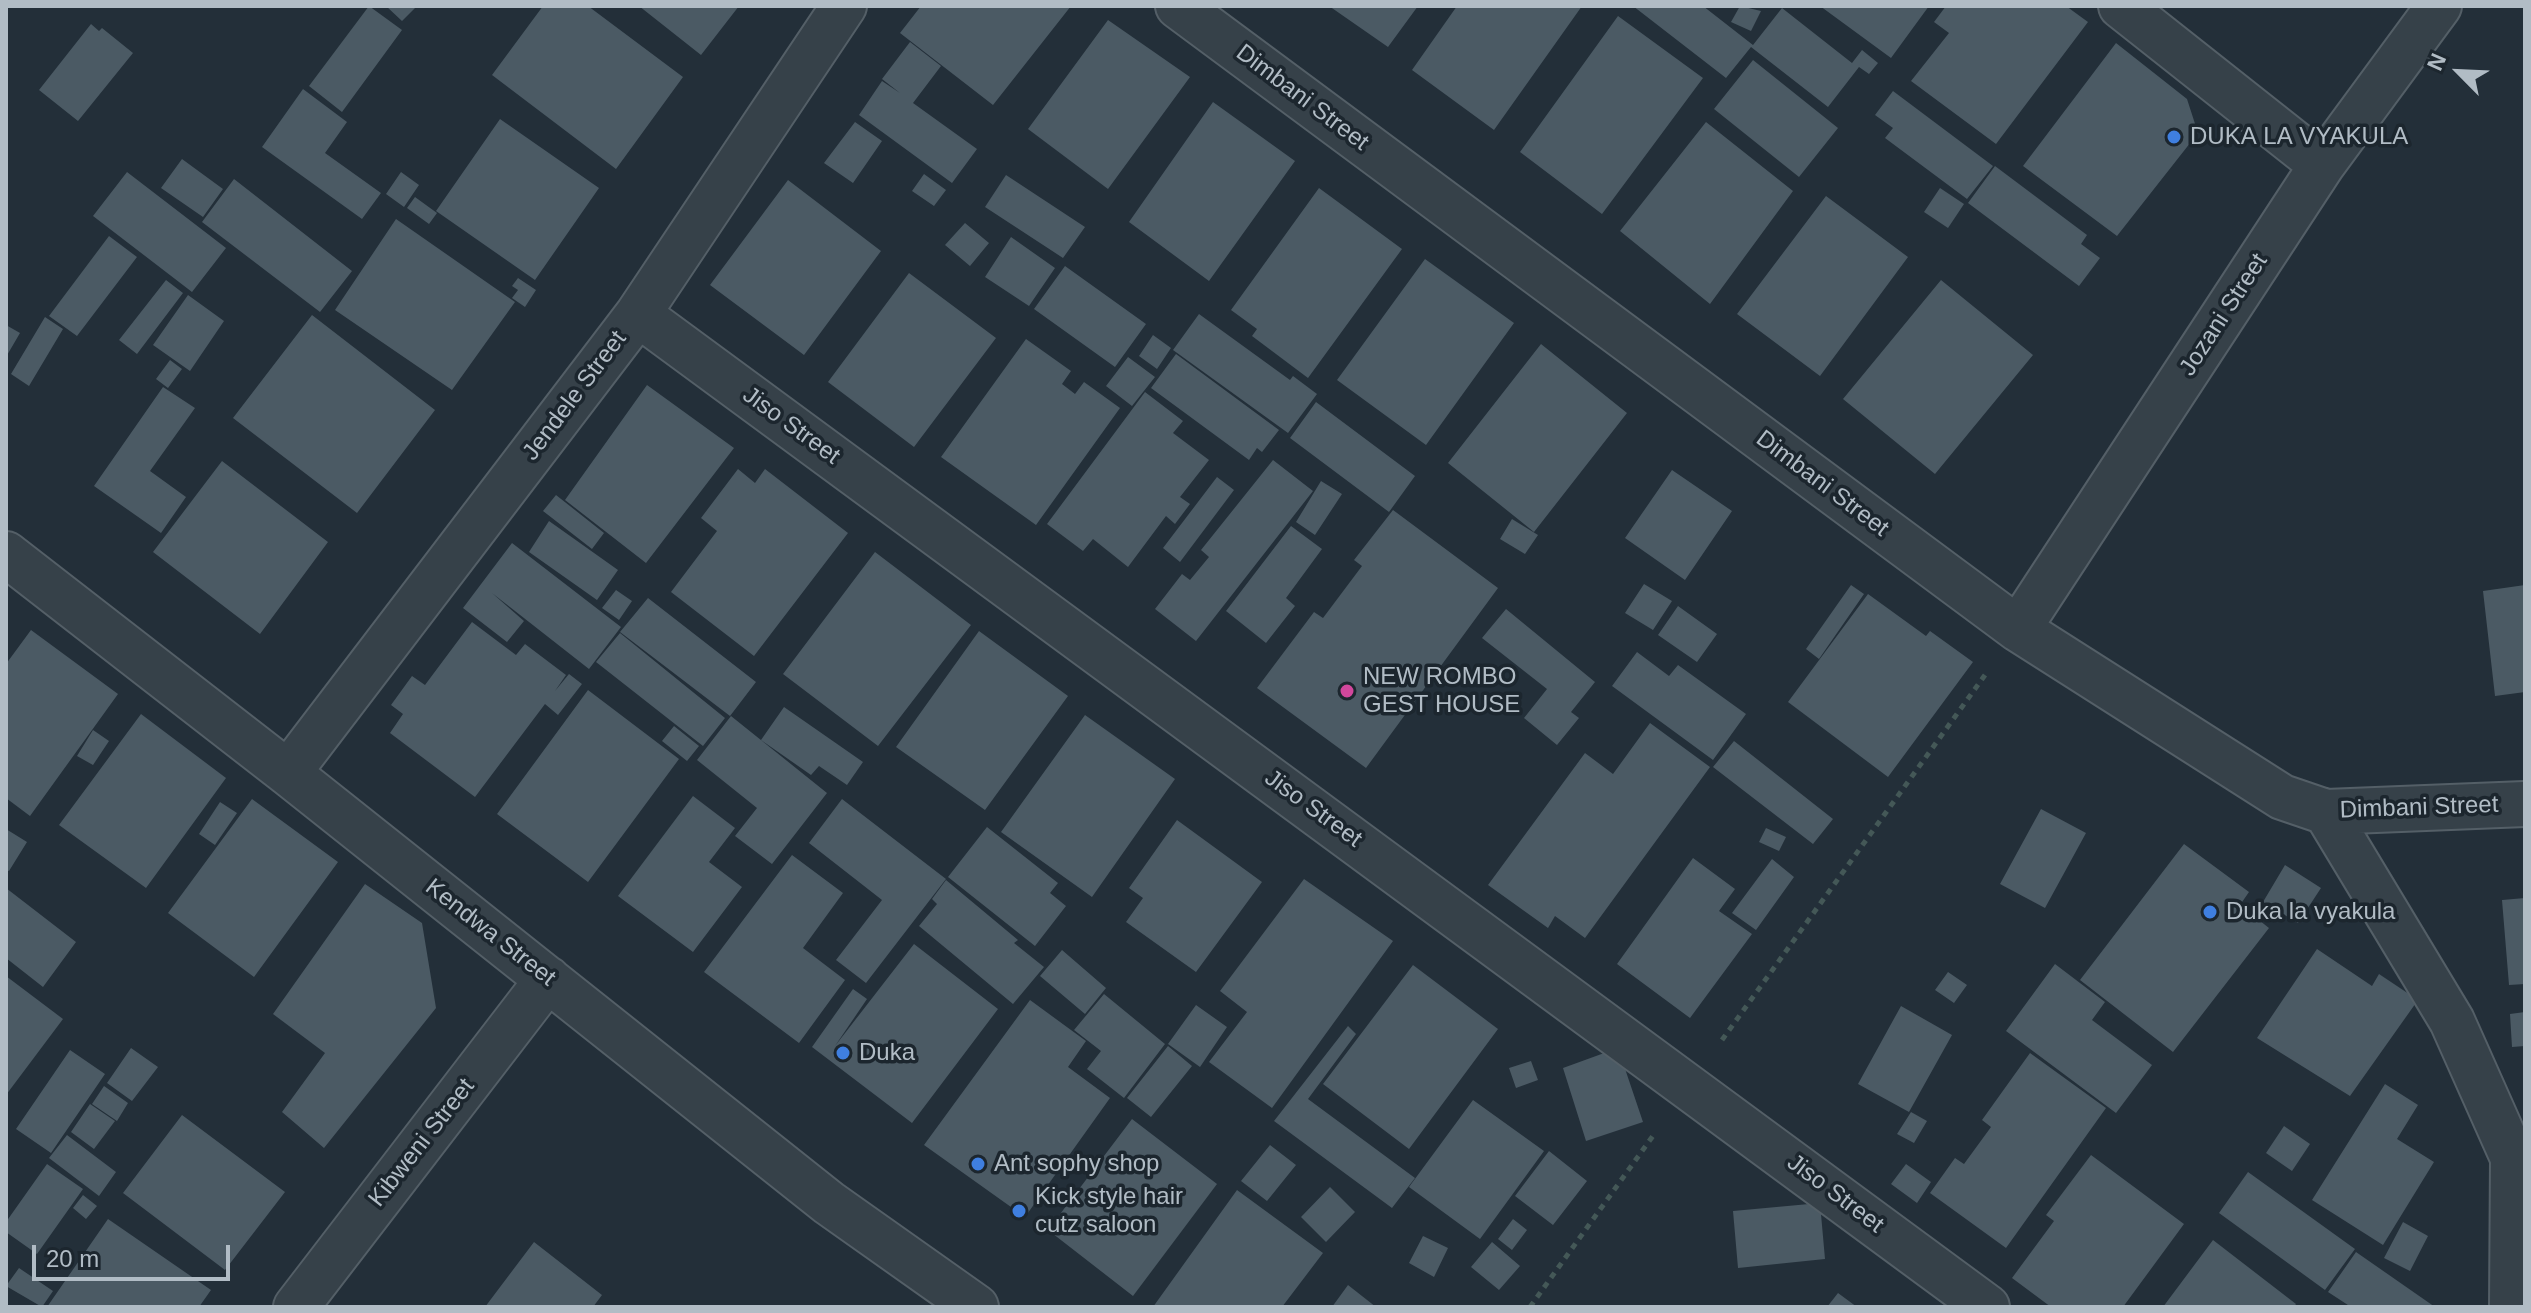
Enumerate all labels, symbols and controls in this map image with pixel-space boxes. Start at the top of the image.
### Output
north arrow [2419,32,2499,112]
street label: Dimbani Street [1230,39,1374,157]
text: N [2422,50,2451,74]
place label: DUKA LA VYAKULA [2190,123,2408,151]
marker: DUKA LA VYAKULA [2165,128,2183,146]
street label: Jozani Street [2174,248,2274,382]
street label: Jendele Street [517,326,633,466]
street label: Jiso Street [737,381,845,471]
street label: Dimbani Street [1750,425,1894,543]
place label: NEW ROMBO GEST HOUSE [1363,663,1520,719]
marker: NEW ROMBO GEST HOUSE [1338,682,1356,700]
street label: Jiso Street [1259,764,1367,854]
street label: Dimbani Street [2339,791,2499,825]
street label: Kendwa Street [419,873,561,993]
place label: Duka la vyakula [2226,898,2395,926]
marker: Duka la vyakula [2201,903,2219,921]
place label: Duka [859,1039,915,1067]
marker: Duka [834,1044,852,1062]
street label: Kibweni Street [363,1073,481,1213]
street label: Jiso Street [1781,1148,1889,1240]
place label: Ant sophy shop [994,1150,1159,1178]
marker: Ant sophy shop [969,1155,987,1173]
place label: Kick style hair cutz saloon [1035,1183,1183,1239]
marker: Kick style hair cutz saloon [1010,1202,1028,1220]
scale bar [36,1229,234,1279]
text: 20 m [46,1245,99,1272]

